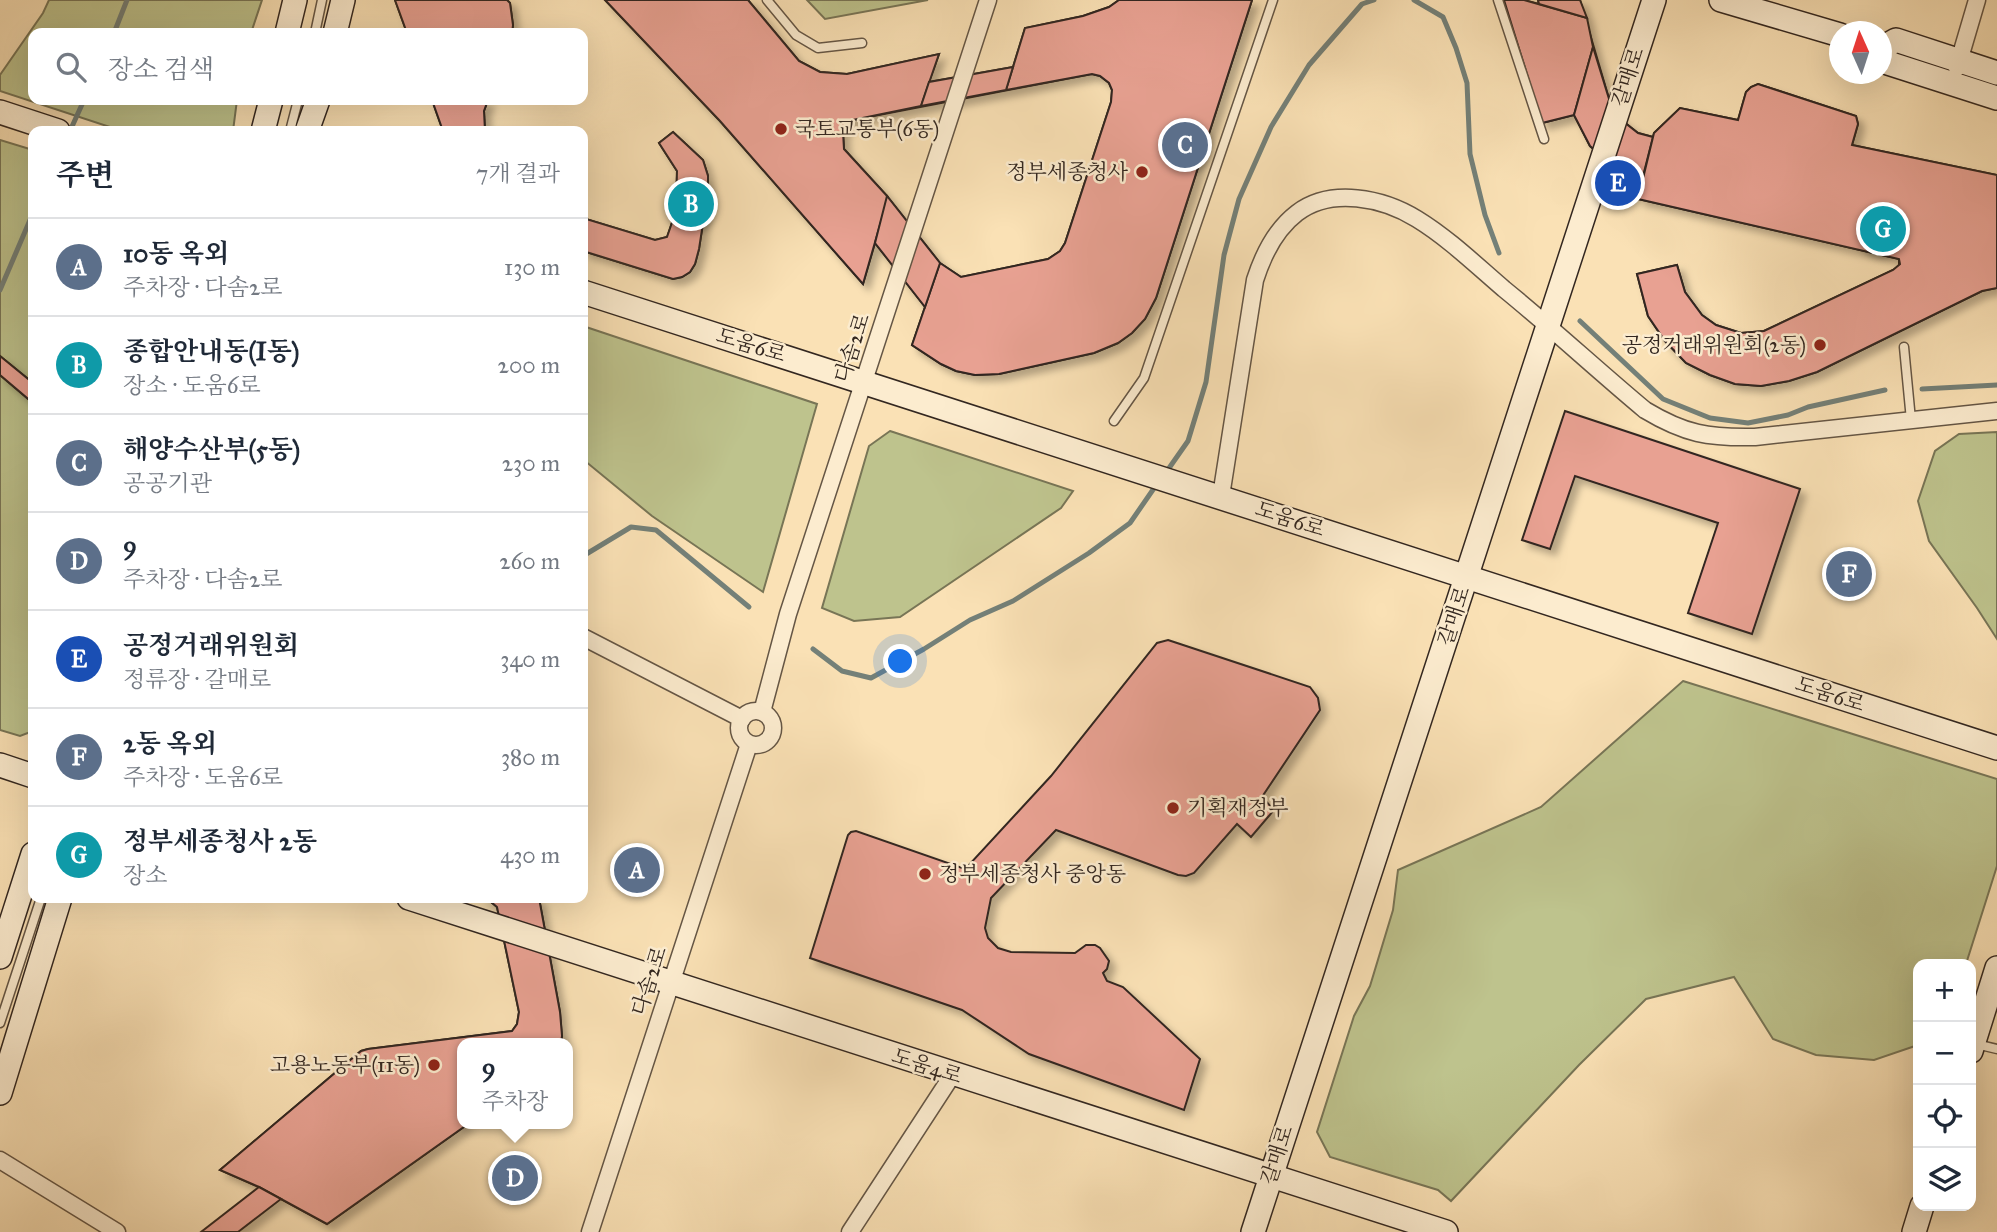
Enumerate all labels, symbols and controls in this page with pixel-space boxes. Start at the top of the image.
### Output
north arrow [1829,21,1892,84]
search box [28,28,588,105]
street label: 갈매로 [1606,44,1650,110]
icon: search [52,48,90,86]
text: 장소 검색 [108,53,214,85]
place label: 국토교통부(6동) [795,116,939,142]
pin: C [1162,119,1208,171]
marker: 국토교통부(6동) [773,121,789,137]
text: 주변 [56,157,114,193]
pin: E [1595,157,1641,209]
text: 7개 결과 [476,159,560,187]
place label: 정부세종청사 [1006,159,1129,185]
marker: 정부세종청사 [1134,164,1150,180]
pin: B [668,178,714,230]
pin: G [1860,203,1906,255]
text: 10동 옥외 [123,237,229,269]
text: A [71,253,87,281]
text: 130 m [504,253,560,281]
text: 주차장 · 다솜2로 [123,273,283,301]
street label: 다솜2로 [829,310,875,386]
street label: 도움6로 [713,322,789,368]
place label: 공정거래위원회(2동) [1622,332,1806,358]
text: 종합안내동(I동) [123,335,299,367]
marker: 공정거래위원회(2동) [1812,337,1828,353]
text: B [71,351,87,379]
text: 200 m [498,351,560,379]
text: 장소 · 도움6로 [123,371,261,399]
text: 해양수산부(5동) [123,433,300,465]
text: C [71,449,87,477]
text: 230 m [502,449,560,477]
text: 공공기관 [123,469,212,497]
street label: 도움6로 [1252,496,1328,542]
text: 9 [123,529,137,561]
text: D [70,547,88,575]
text: 260 m [499,547,560,575]
pin: F [1826,548,1872,600]
text: 주차장 · 다솜2로 [123,565,283,593]
street label: 갈매로 [1432,583,1476,649]
text: 공정거래위원회 [123,629,299,661]
your location [883,644,917,678]
text: E [71,645,87,673]
text: 340 m [500,645,560,673]
text: 정류장 · 갈매로 [123,665,271,693]
street label: 도움6로 [1792,671,1868,717]
text: 2동 옥외 [123,727,217,759]
text: F [71,743,87,771]
text: 380 m [501,743,560,771]
text: 주차장 · 도움6로 [123,763,283,791]
place label: 기획재정부 [1187,795,1288,821]
marker: 기획재정부 [1165,800,1181,816]
text: 정부세종청사 2동 [123,825,317,857]
text: G [71,841,87,869]
text: 430 m [500,841,560,869]
pin: A [614,844,660,896]
text: 장소 [123,861,167,889]
place label: 정부세종청사 중앙동 [939,861,1126,887]
marker: 정부세종청사 중앙동 [917,866,933,882]
street label: 다솜2로 [626,943,672,1019]
map controls [1913,959,1976,1211]
button: + [1913,959,1976,1022]
button: − [1913,1022,1976,1085]
popup [457,1038,573,1129]
street label: 도움4로 [888,1042,966,1090]
text: 9 [482,1051,496,1083]
place label: 고용노동부(11동) [270,1052,420,1078]
marker: 고용노동부(11동) [426,1057,442,1073]
button: locate [1913,1085,1976,1148]
text: 주차장 [482,1087,548,1115]
street label: 갈매로 [1255,1122,1299,1188]
button: layers [1913,1148,1976,1211]
pin: D [492,1152,538,1204]

